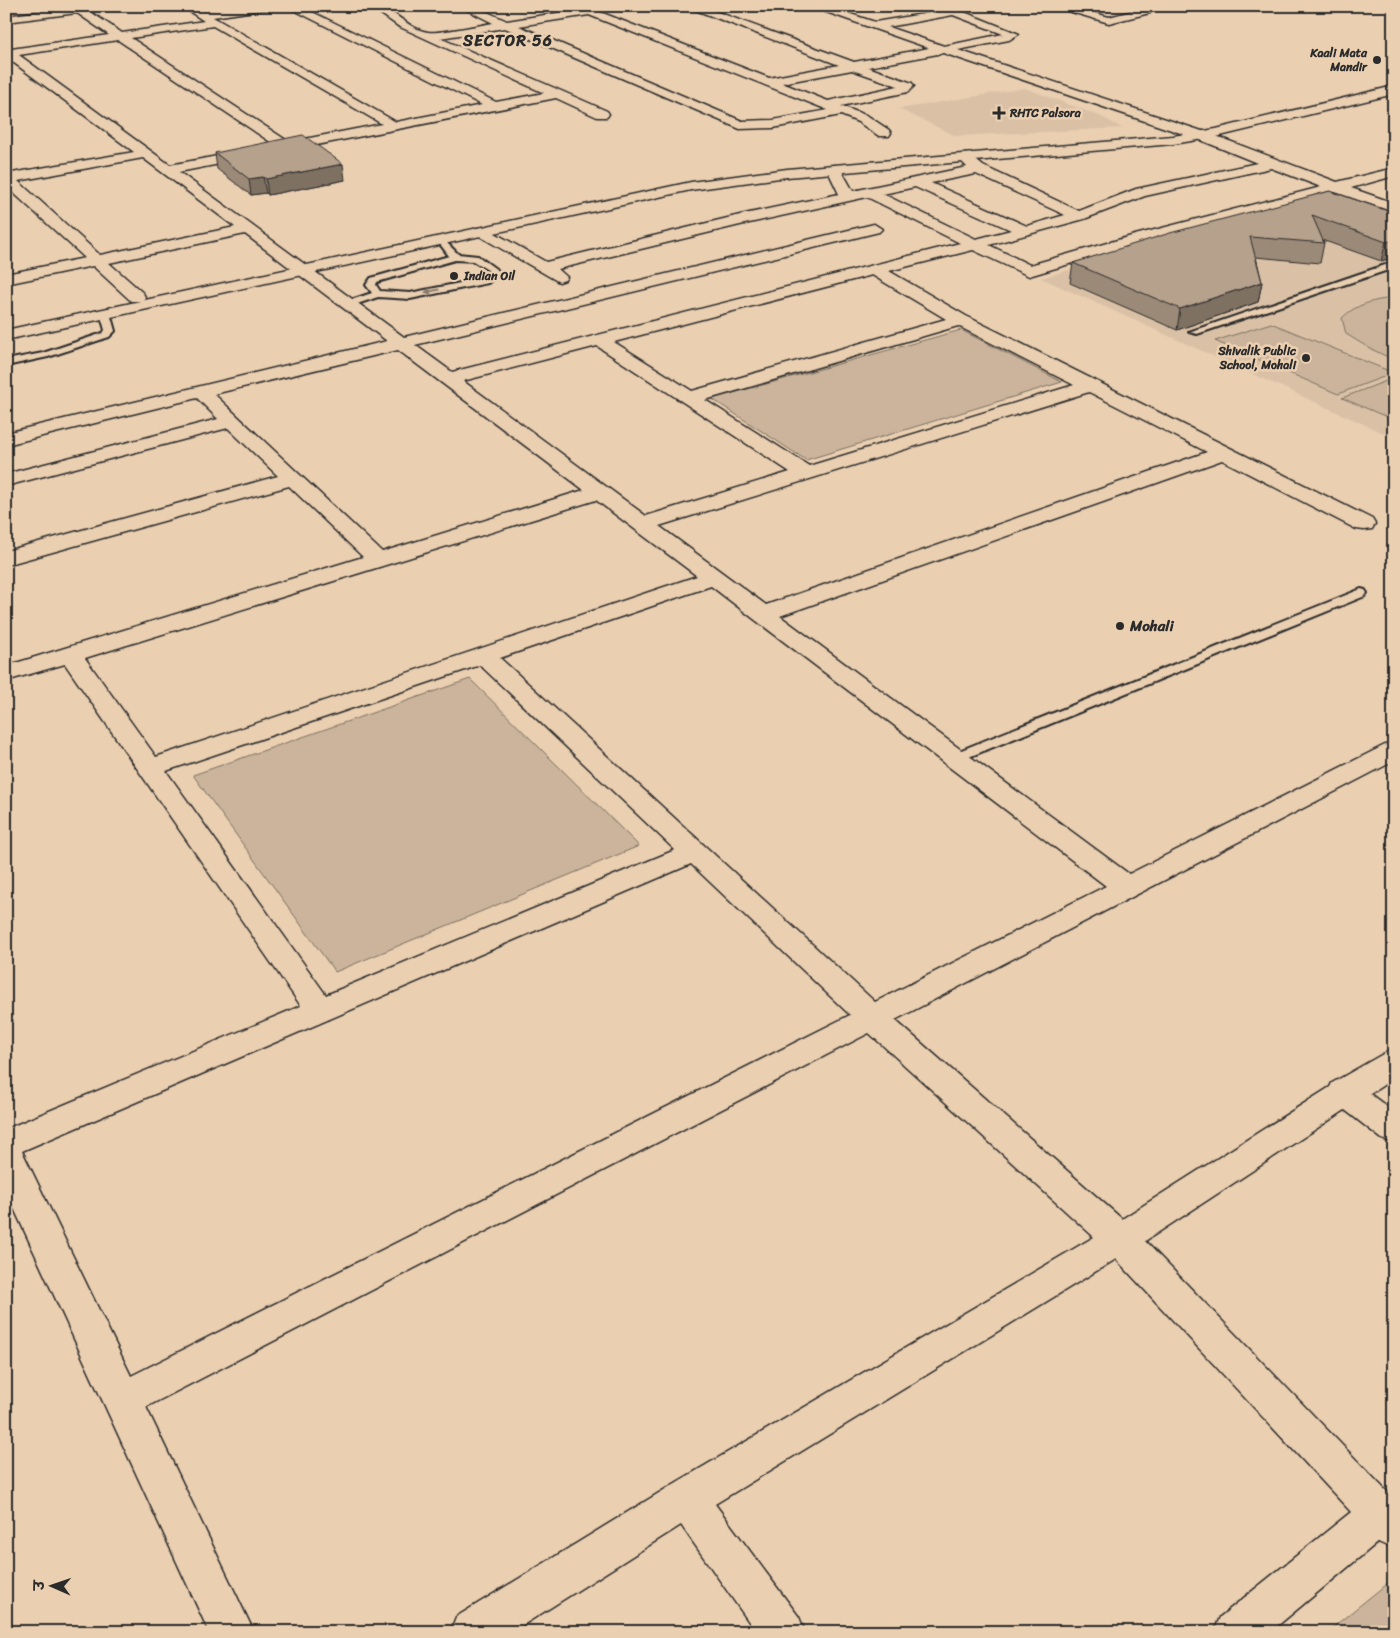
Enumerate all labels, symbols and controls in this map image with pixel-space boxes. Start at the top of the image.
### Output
district label: SECTOR 56 [462,26,553,55]
place label: Kaali Mata Mandir [1309,42,1368,78]
marker: Kaali Mata Mandir [1371,54,1383,66]
place label: RHTC Palsora [1009,102,1082,124]
marker: RHTC Palsora [992,106,1006,120]
place label: Indian Oil [463,265,516,287]
marker: Indian Oil [448,270,460,282]
one-way arrow [424,288,440,296]
place label: Shivalik Public School, Mohali [1217,340,1297,376]
marker: Shivalik Public School, Mohali [1300,352,1312,364]
place label: Mohali [1129,613,1175,639]
marker: Mohali [1114,620,1126,632]
north arrow [28,1560,78,1610]
text: उ [27,1579,52,1593]

